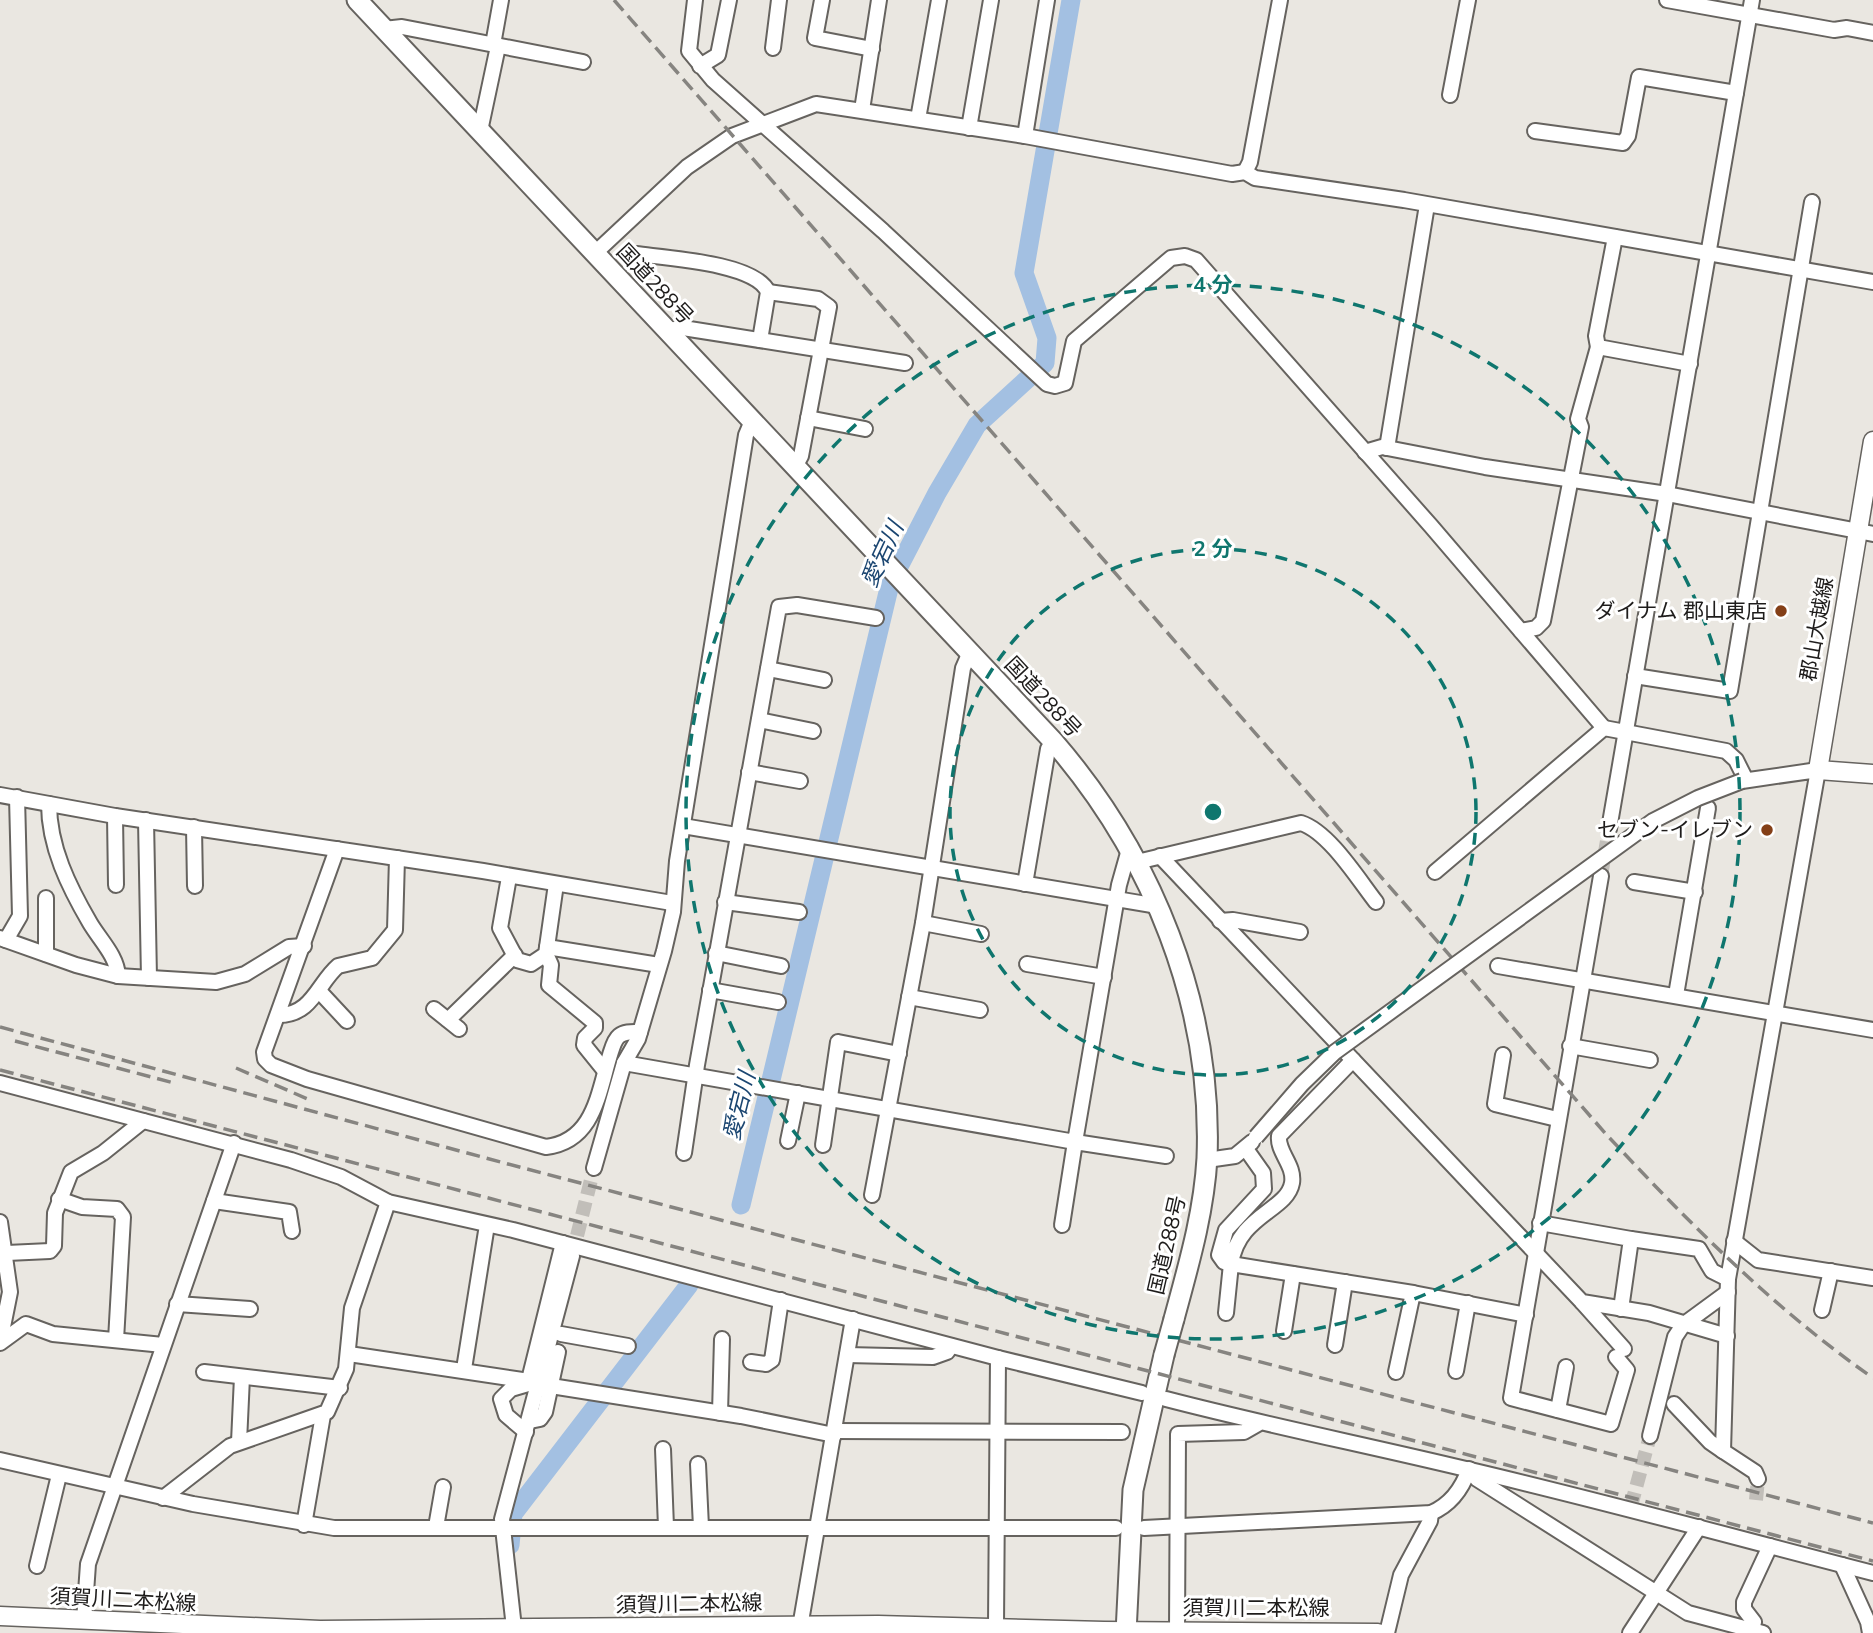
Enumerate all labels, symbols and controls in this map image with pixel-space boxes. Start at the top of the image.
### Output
street label: 国道288号 [612,238,700,329]
text: 4 分 [1193,271,1233,297]
water label: 愛宕川 [854,514,911,591]
text: 2 分 [1193,535,1233,561]
street label: 郡山大越線 [1794,575,1838,683]
place label: ダイナム 郡山東店 [1595,597,1767,623]
marker: ダイナム 郡山東店 [1773,603,1789,619]
street label: 国道288号 [1000,651,1088,742]
centre of rings [1201,800,1225,824]
place label: セブン-イレブン [1597,816,1753,842]
marker: セブン-イレブン [1759,822,1775,838]
water label: 愛宕川 [716,1066,762,1143]
street label: 国道288号 [1142,1193,1190,1297]
street label: 須賀川二本松線 [49,1582,197,1616]
street label: 須賀川二本松線 [615,1589,763,1617]
street label: 須賀川二本松線 [1183,1594,1330,1620]

